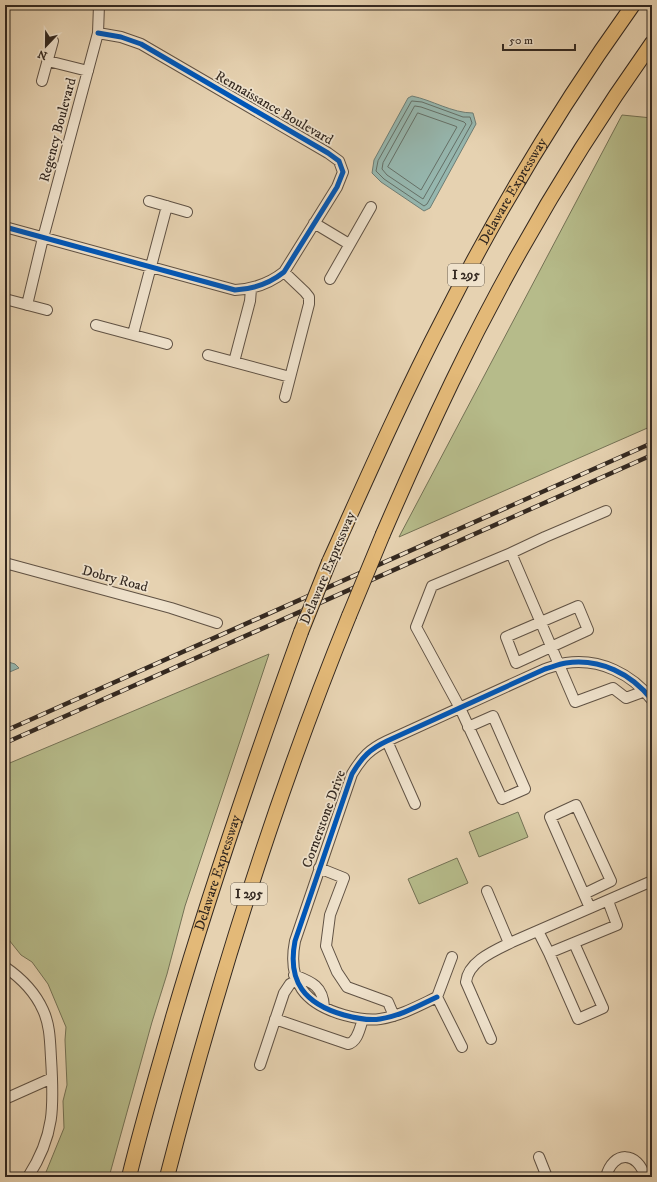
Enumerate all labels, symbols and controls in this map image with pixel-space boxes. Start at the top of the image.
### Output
north arrow [26,26,66,66]
scale bar [503,26,575,52]
text: 50 m [509,33,533,48]
text: N [36,46,49,63]
street label: Rennaissance Boulevard [212,67,336,149]
street label: Regency Boulevard [35,76,81,184]
street label: Delaware Expressway [475,134,551,248]
road number: I 295 [448,264,484,286]
street label: Delaware Expressway [296,509,360,627]
street label: Dobry Road [80,562,150,596]
street label: Cornerstone Drive [298,767,350,870]
street label: Delaware Expressway [191,812,245,933]
road number: I 295 [231,883,267,905]

